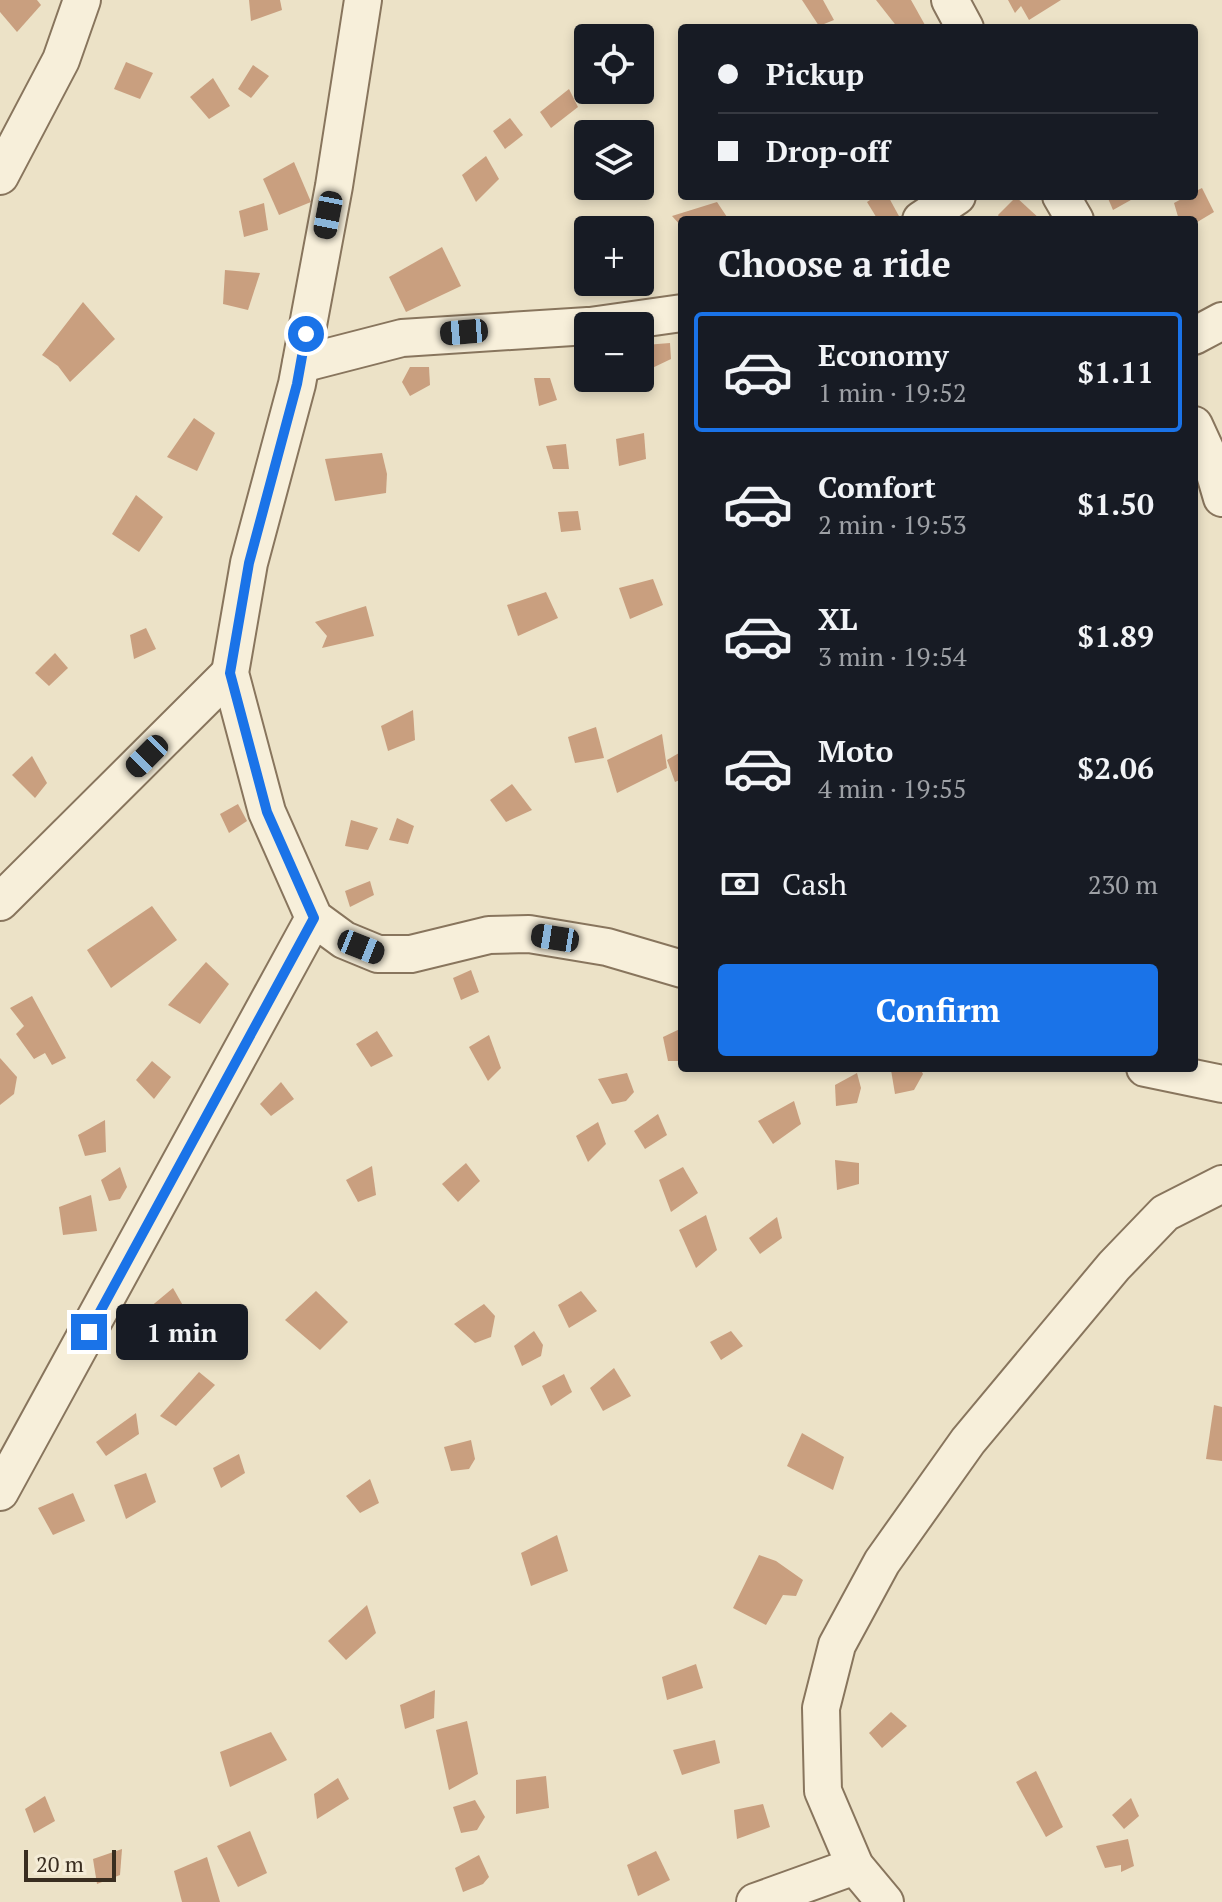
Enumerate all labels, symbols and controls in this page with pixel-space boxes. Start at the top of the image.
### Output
map controls [574,24,654,392]
button: locate [574,24,654,104]
text: Pickup [766,54,864,94]
button: layers [574,120,654,200]
text: Drop-off [766,131,890,171]
car [312,189,344,241]
button: + [574,216,654,296]
text: Choose a ride [718,240,951,287]
button: − [574,312,654,392]
route start [288,316,324,352]
car [439,318,489,346]
text: Economy [818,335,949,375]
icon: car [722,336,794,408]
text: $1.11 [1077,352,1154,392]
text: 1 min · 19:52 [818,375,967,409]
text: Comfort [818,467,936,507]
icon: car [722,468,794,540]
text: $1.50 [1077,484,1154,524]
text: 2 min · 19:53 [818,507,967,541]
text: XL [818,599,857,639]
icon: car [722,600,794,672]
text: $1.89 [1077,616,1154,656]
text: 3 min · 19:54 [818,639,967,673]
car [122,731,172,781]
text: Moto [818,731,893,771]
icon: car [722,732,794,804]
text: $2.06 [1077,748,1154,788]
text: 4 min · 19:55 [818,771,967,805]
icon: cash [718,862,762,906]
text: Cash [782,864,847,904]
text: 230 m [1088,867,1158,901]
car [529,922,581,954]
car [334,927,388,967]
button: Confirm [718,964,1158,1056]
callout: 1 min [117,1304,249,1360]
route end [71,1314,107,1350]
text: 1 min [146,1315,218,1349]
scale bar [24,1846,116,1882]
text: 20 m [36,1849,84,1878]

